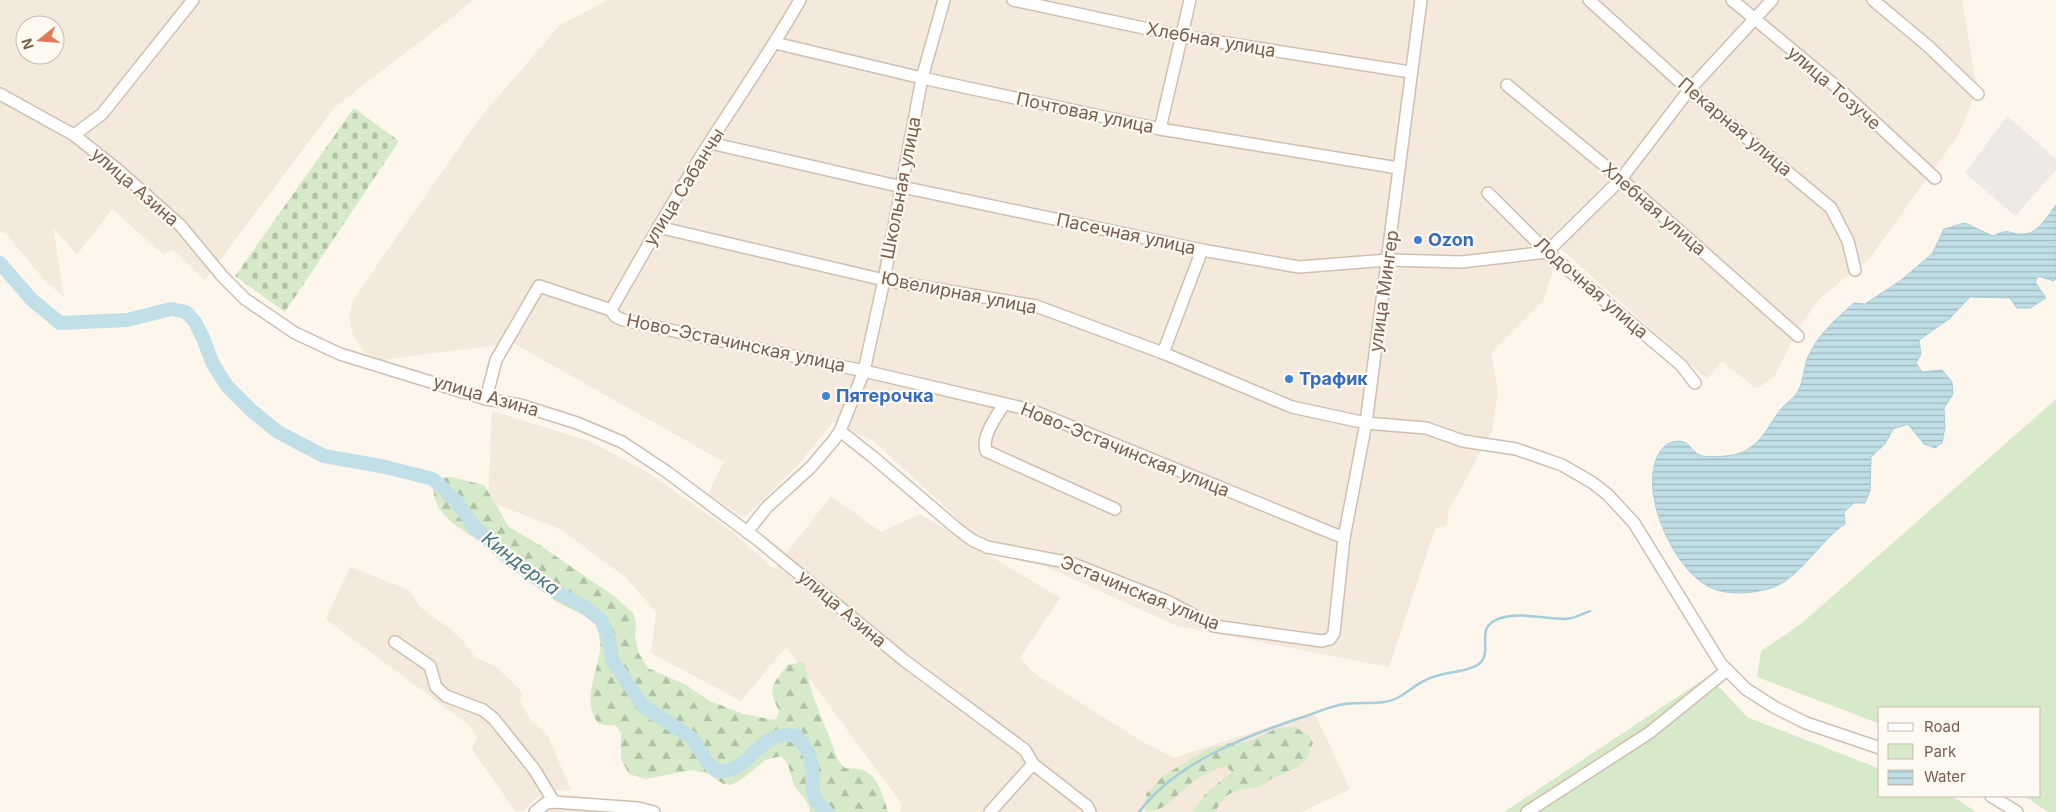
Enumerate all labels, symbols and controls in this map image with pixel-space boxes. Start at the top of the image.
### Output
north arrow [15,15,65,65]
street label: Хлебная улица [1145,18,1277,61]
text: N [17,36,37,52]
street label: улица Тозуче [1783,41,1885,134]
street label: Пекарная улица [1674,73,1796,180]
street label: Почтовая улица [1014,88,1156,137]
street label: Школьная улица [876,115,925,261]
street label: улица Сабанчы [639,124,728,249]
street label: улица Азина [87,143,183,230]
street label: Хлебная улица [1598,158,1711,259]
street label: Пасечная улица [1055,209,1198,259]
street label: улица Мингер [1365,229,1402,353]
place label: Ozon [1428,229,1474,250]
street label: Лодочная улица [1530,233,1653,343]
marker: Ozon [1412,234,1424,246]
street label: Ювелирная улица [880,267,1039,318]
street label: Ново-Эстачинская улица [625,309,848,376]
place label: Трафик [1299,368,1368,389]
street label: улица Азина [431,370,541,421]
marker: Трафик [1283,373,1295,385]
place label: Пятерочка [836,385,934,406]
marker: Пятерочка [820,390,832,402]
street label: Ново-Эстачинская улица [1018,398,1233,501]
water label: Киндерка [477,527,565,600]
street label: Эстачинская улица [1057,551,1223,634]
street label: улица Азина [794,566,891,652]
legend [1878,707,2041,797]
text: Road [1924,717,1960,736]
text: Park [1924,742,1957,761]
text: Water [1924,767,1966,786]

